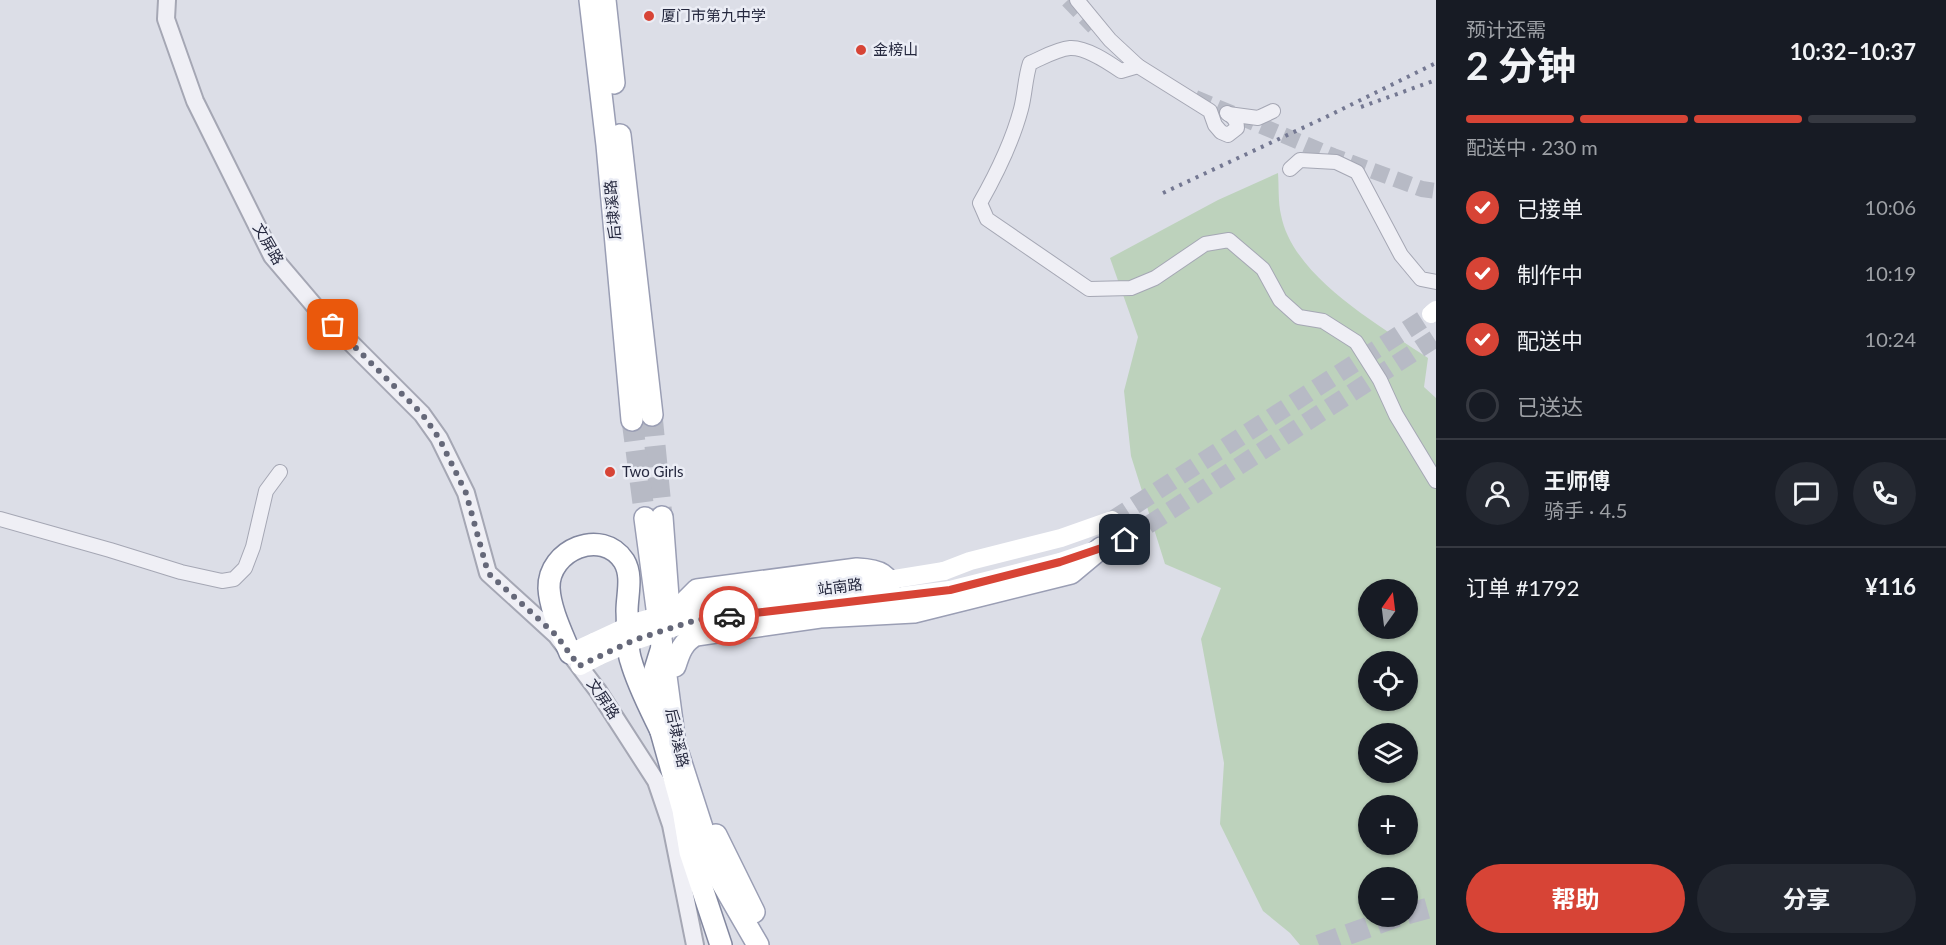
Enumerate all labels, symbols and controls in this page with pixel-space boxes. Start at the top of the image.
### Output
place label: 厦门市第九中学 [661,6,766,24]
marker: 厦门市第九中学 [642,9,656,23]
text: 预计还需 [1466,17,1546,41]
text: 10:32–10:37 [1790,38,1916,65]
place label: 金榜山 [873,40,918,58]
text: 2 分钟 [1466,42,1576,88]
marker: 金榜山 [854,43,868,57]
text: 配送中 · 230 m [1466,135,1598,159]
street label: 后埭溪路 [600,179,624,241]
icon: check [1466,191,1499,224]
text: 已接单 [1517,195,1583,222]
text: 10:06 [1865,195,1916,219]
street label: 文屏路 [250,220,288,267]
icon: check [1466,257,1499,290]
text: 制作中 [1517,261,1583,288]
text: 10:19 [1865,261,1916,285]
pin [307,299,358,350]
icon: bag [316,308,349,341]
icon: check [1466,323,1499,356]
text: 配送中 [1517,327,1583,354]
text: 10:24 [1865,327,1916,351]
text: 已送达 [1517,393,1583,420]
place label: Two Girls [622,462,684,480]
button: person [1466,462,1529,525]
button: chat [1775,462,1838,525]
button: phone [1853,462,1916,525]
marker: Two Girls [603,465,617,479]
text: 王师傅 [1544,467,1610,494]
text: 骑手 · 4.5 [1544,498,1627,522]
pin [1099,514,1150,565]
icon: home [1108,523,1141,556]
text: ¥116 [1865,573,1916,600]
street label: 站南路 [816,574,863,598]
text: 订单 #1792 [1466,574,1579,601]
north arrow [1358,579,1418,639]
map controls [1358,579,1418,927]
courier [699,586,759,646]
icon: car [713,600,746,633]
button: locate [1358,651,1418,711]
street label: 文屏路 [584,675,624,722]
street label: 后埭溪路 [663,707,693,769]
button: layers [1358,723,1418,783]
button: + [1358,795,1418,855]
button: 帮助 [1466,864,1685,933]
button: 分享 [1697,864,1916,933]
button: − [1358,867,1418,927]

